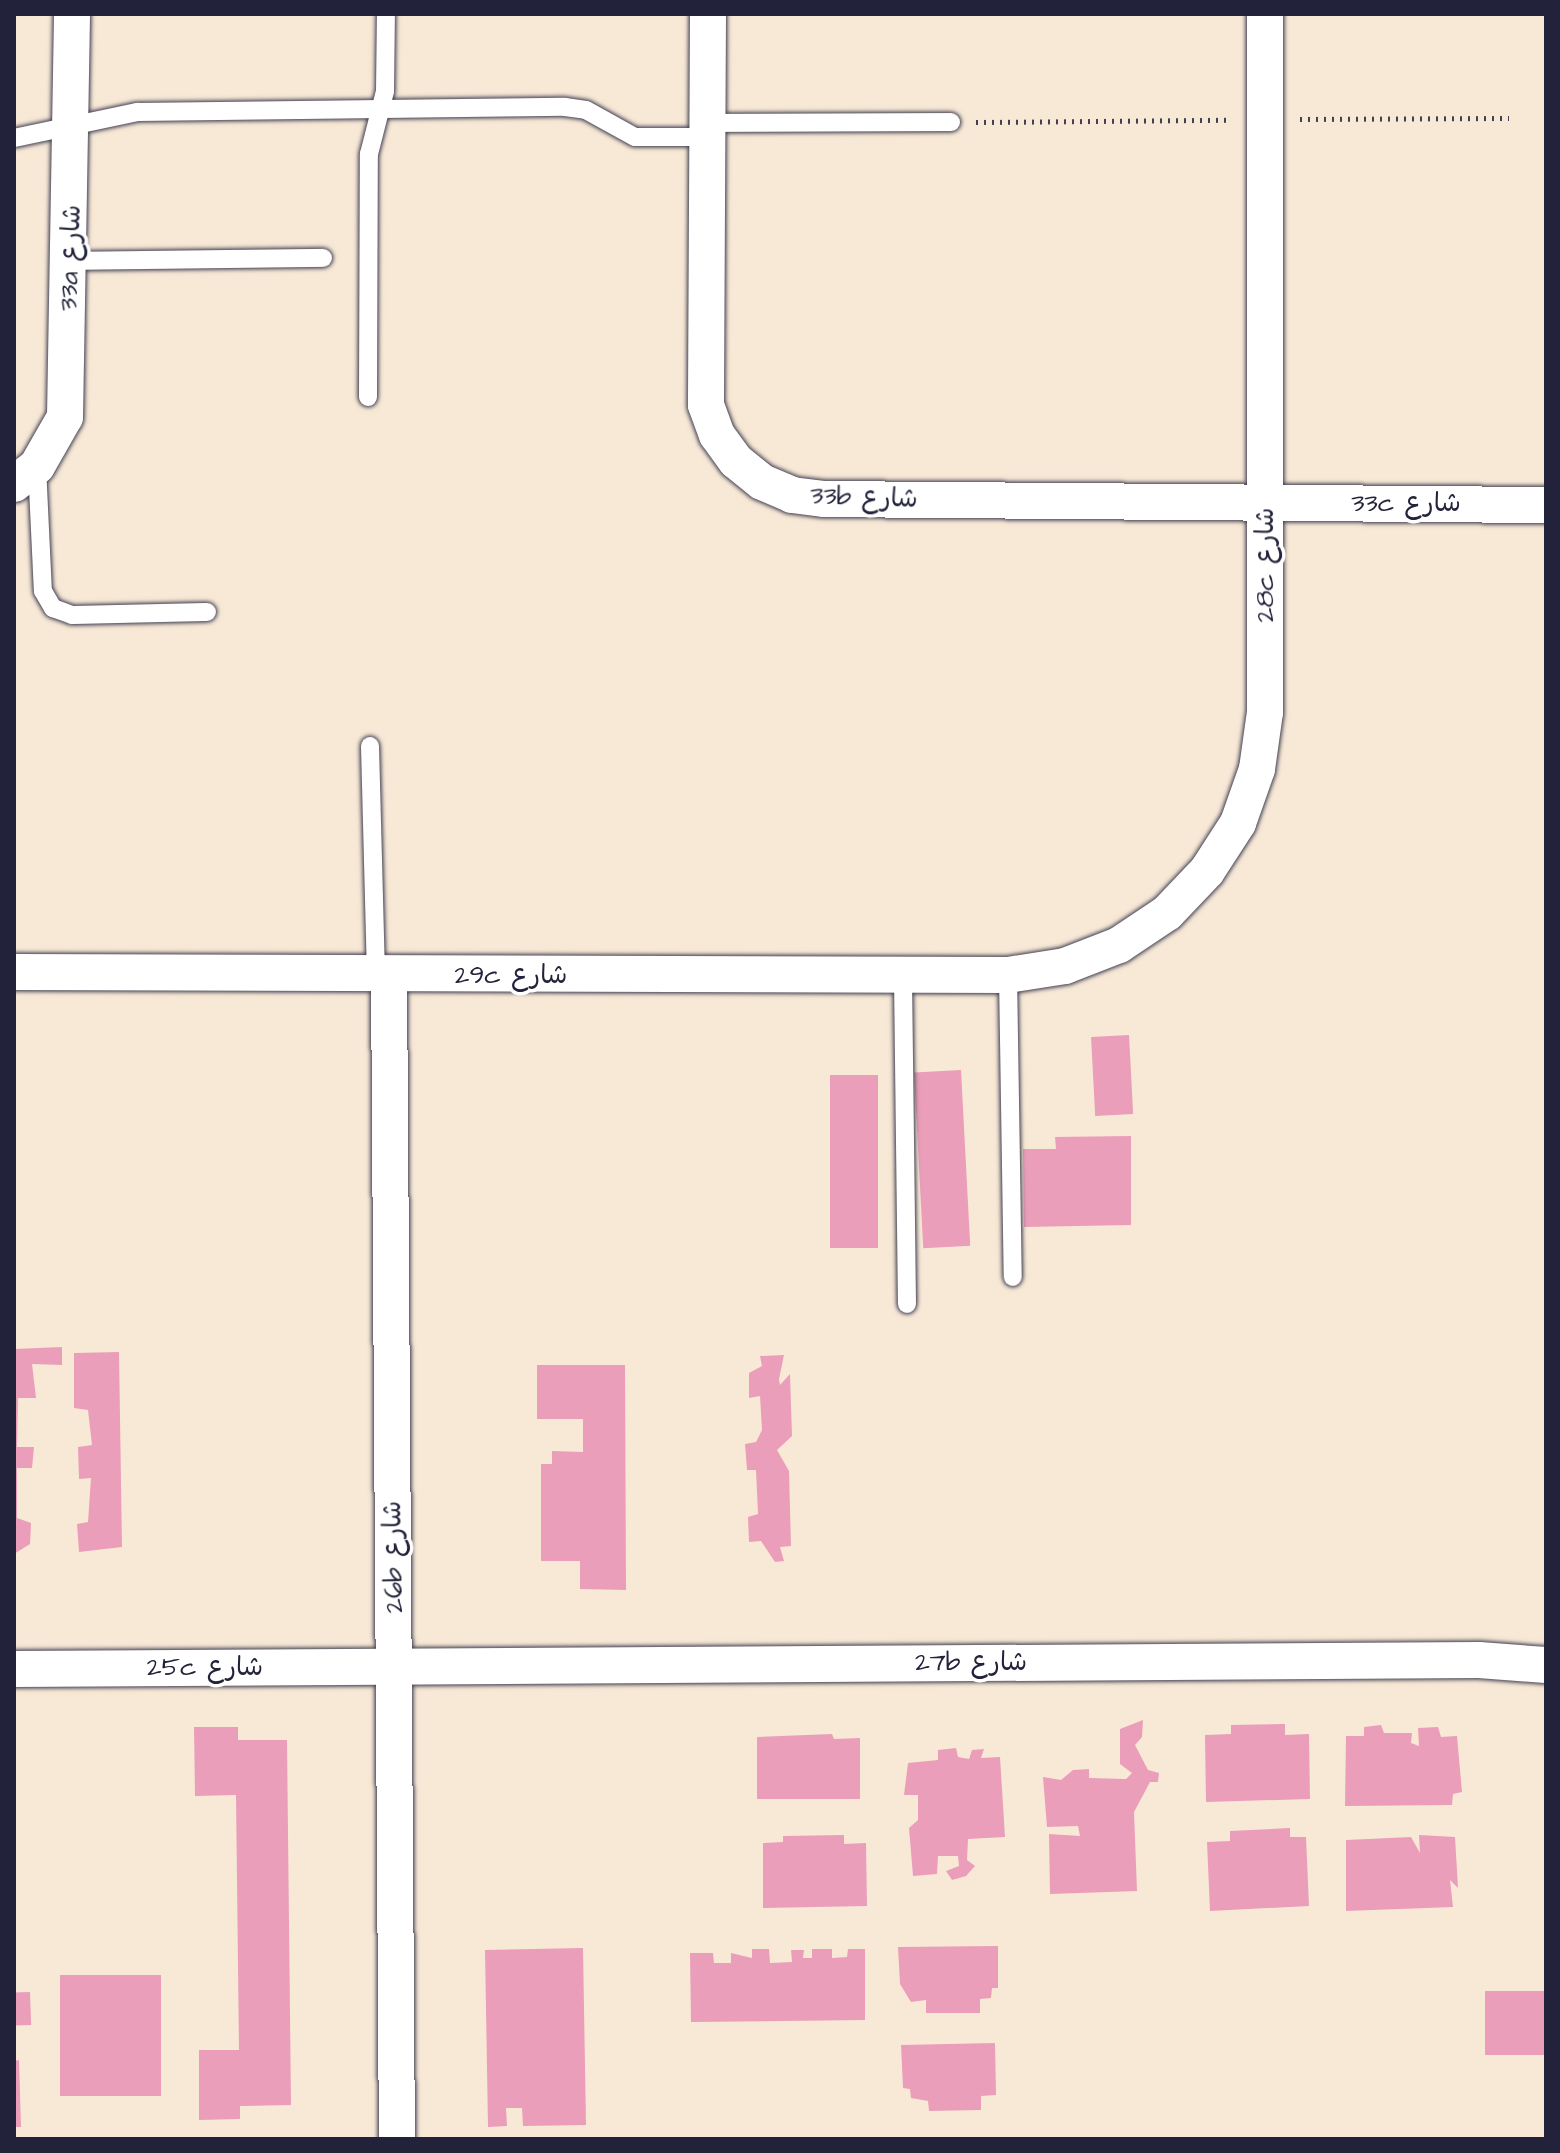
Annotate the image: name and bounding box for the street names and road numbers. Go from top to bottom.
street label: 33a شارع [54,204,88,312]
street label: 33b شارع [810,481,918,515]
street label: 33c شارع [1351,488,1461,520]
street label: 28c شارع [1250,508,1282,622]
street label: 29c شارع [455,960,567,992]
street label: 26b شارع [377,1501,411,1613]
street label: 27b شارع [915,1647,1027,1679]
street label: 25c شارع [147,1652,263,1684]

